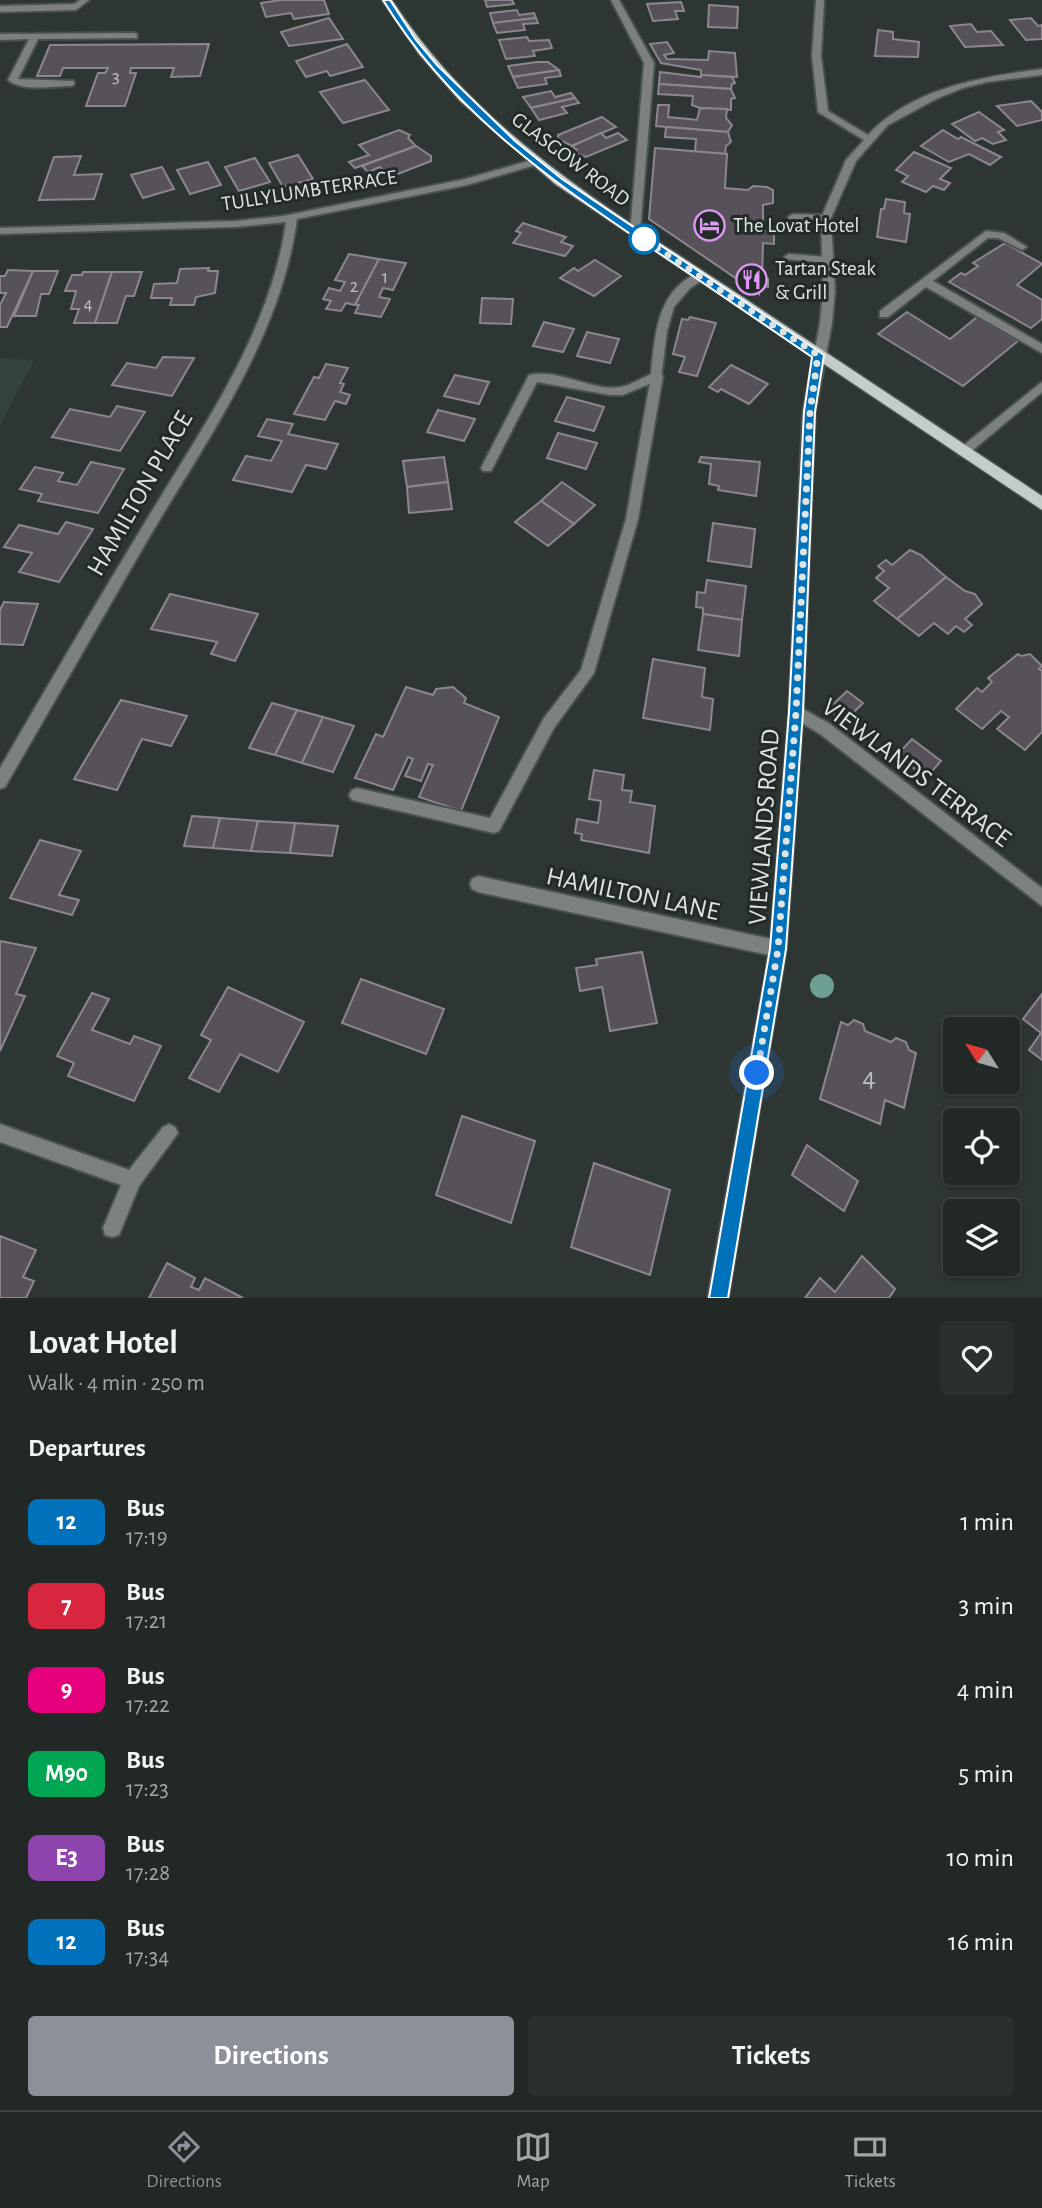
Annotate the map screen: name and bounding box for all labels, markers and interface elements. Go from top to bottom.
house number: 3 [112,67,120,86]
street label: GLASGOW ROAD [508,108,633,210]
street label: TULLYLUMBTERRACE [220,166,398,215]
hotel icon: The Lovat Hotel [693,208,727,242]
place label: The Lovat Hotel [733,215,860,236]
unlabelled marker [629,224,659,254]
place label: Tartan Steak & Grill [775,258,876,303]
restaurant icon: Tartan Steak & Grill [735,263,769,297]
house number: 1 [382,268,388,287]
house number: 2 [350,277,359,296]
house number: 4 [83,295,93,314]
street label: HAMILTON PLACE [82,407,197,580]
street label: VIEWLANDS TERRACE [817,693,1016,852]
street label: VIEWLANDS ROAD [744,728,784,926]
street label: HAMILTON LANE [544,863,722,925]
north arrow [943,1017,1020,1094]
map controls [943,1017,1020,1276]
your location [739,1055,774,1090]
house number: 4 [862,1064,876,1092]
button: locate [943,1108,1020,1185]
button: layers [943,1199,1020,1276]
button: heart [940,1321,1014,1395]
text: Lovat Hotel [28,1327,178,1360]
text: Walk · 4 min · 250 m [28,1372,205,1395]
text: Departures [28,1435,146,1461]
text: Bus [126,1495,165,1521]
text: 1 min [960,1509,1014,1535]
text: 12 [57,1510,76,1534]
text: 17:19 [126,1526,168,1549]
text: Bus [126,1579,165,1605]
text: 3 min [958,1593,1014,1619]
text: 7 [61,1594,72,1618]
text: 17:21 [126,1610,167,1633]
text: Bus [126,1663,165,1689]
text: 4 min [957,1677,1014,1703]
text: 9 [61,1678,72,1702]
text: 17:22 [126,1694,170,1717]
text: Bus [126,1747,165,1773]
text: 5 min [958,1761,1014,1787]
text: M90 [45,1762,88,1786]
text: 17:23 [126,1778,169,1801]
text: Bus [126,1831,165,1857]
text: 10 min [947,1845,1014,1871]
text: E3 [55,1846,78,1870]
text: 17:28 [126,1862,170,1885]
text: Bus [126,1915,165,1941]
text: 16 min [948,1929,1014,1955]
text: 12 [57,1930,76,1954]
text: 17:34 [126,1946,169,1969]
button: Directions [28,2016,514,2096]
button: Tickets [528,2016,1014,2096]
tab: Directions [146,2128,222,2193]
tab: Map [514,2128,552,2193]
tab: Tickets [844,2128,896,2193]

